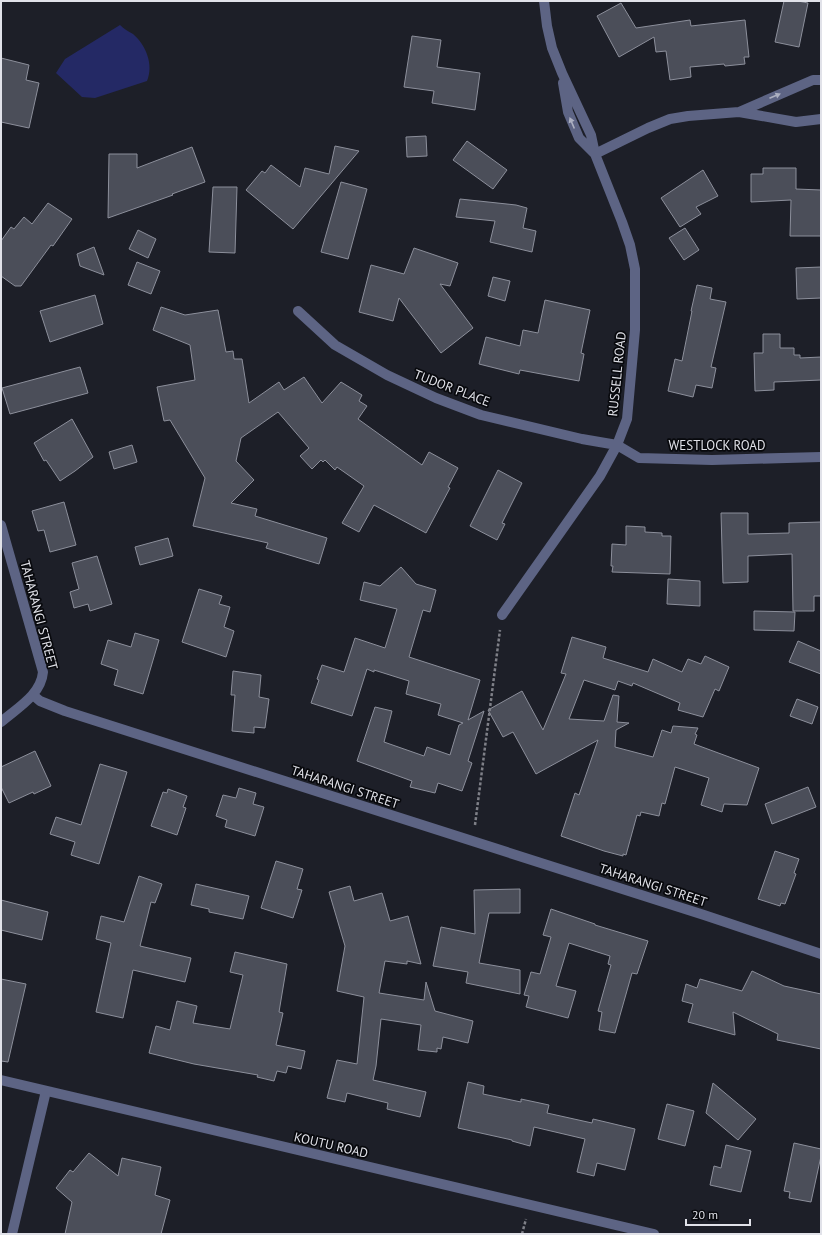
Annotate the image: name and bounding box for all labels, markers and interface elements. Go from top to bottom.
one-way arrow [770,93,781,99]
one-way arrow [569,116,575,128]
street label: RUSSELL ROAD [604,331,630,417]
street label: TUDOR PLACE [412,366,492,410]
street label: WESTLOCK ROAD [669,437,765,454]
street label: TAHARANGI STREET [16,559,62,671]
street label: TAHARANGI STREET [289,762,401,812]
street label: TAHARANGI STREET [597,860,709,910]
street label: KOUTU ROAD [292,1128,370,1162]
scale bar [686,1201,750,1227]
text: 20 m [692,1207,718,1222]

